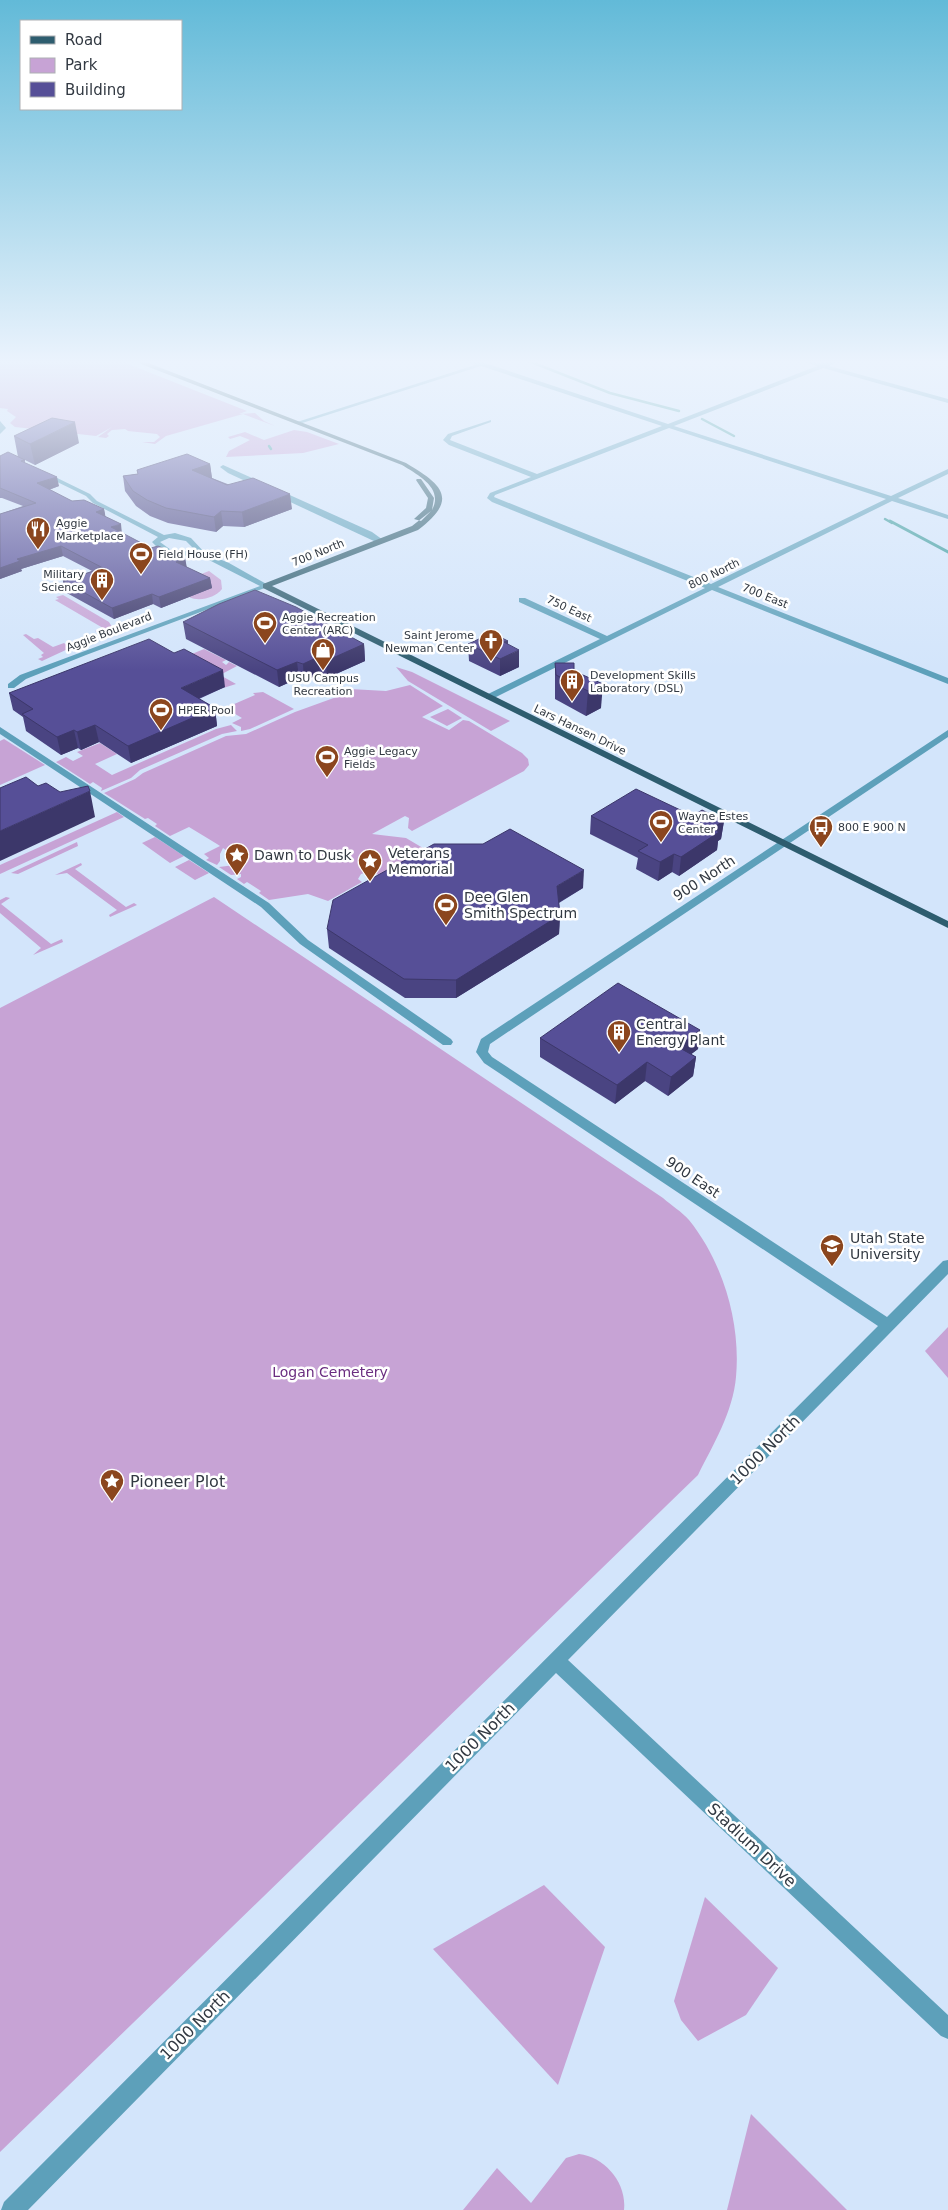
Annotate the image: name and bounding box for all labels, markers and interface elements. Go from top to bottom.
legend [20,20,182,110]
text: Road [65,31,103,49]
text: Park [65,56,98,74]
text: Building [65,81,126,99]
restaurant icon: Aggie Marketplace [25,516,51,550]
place label: Aggie Marketplace [56,517,124,543]
street label: 700 North [290,537,346,569]
sports icon: Field House (FH) [128,541,154,575]
place label: Field House (FH) [158,548,248,561]
street label: 800 North [686,556,742,592]
building icon: Military Science [89,567,115,601]
place label: Military Science [41,568,84,594]
street label: 700 East [740,581,790,611]
street label: 750 East [544,593,594,625]
street label: Aggie Boulevard [64,610,154,654]
sports icon: Aggie Recreation Center (ARC) [252,610,278,644]
place label: Aggie Recreation Center (ARC) [282,611,376,637]
church icon: Saint Jerome Newman Center [478,628,504,662]
place label: Saint Jerome Newman Center [385,629,474,655]
shop icon: USU Campus Recreation [310,637,336,671]
building icon: Development Skills Laboratory (DSL) [559,668,585,702]
place label: Development Skills Laboratory (DSL) [590,669,696,695]
place label: USU Campus Recreation [287,672,359,698]
sports icon: HPER Pool [148,697,174,731]
street label: Lars Hansen Drive [532,702,628,758]
place label: HPER Pool [178,704,234,717]
sports icon: Aggie Legacy Fields [314,744,340,778]
place label: Aggie Legacy Fields [344,745,418,771]
sports icon: Wayne Estes Center [648,809,674,843]
place label: Wayne Estes Center [678,810,748,836]
bus stop icon: 800 E 900 N [808,814,834,848]
place label: 800 E 900 N [838,821,906,834]
place icon: Dawn to Dusk [224,842,250,876]
place label: Veterans Memorial [388,845,453,877]
place label: Dawn to Dusk [254,847,353,863]
place icon: Veterans Memorial [357,848,383,882]
street label: 900 North [670,852,738,904]
place label: Dee Glen Smith Spectrum [464,889,577,921]
sports icon: Dee Glen Smith Spectrum [433,892,459,926]
place label: Central Energy Plant [636,1016,725,1048]
building icon: Central Energy Plant [606,1019,632,1053]
street label: 900 East [663,1153,723,1201]
place label: Utah State University [850,1230,925,1262]
school or university icon: Utah State University [819,1233,845,1267]
park label: Logan Cemetery [272,1364,388,1380]
street label: 1000 North [726,1411,804,1489]
place icon: Pioneer Plot [99,1468,125,1502]
place label: Pioneer Plot [130,1472,225,1491]
street label: 1000 North [441,1698,519,1776]
street label: Stadium Drive [704,1799,800,1891]
street label: 1000 North [156,1986,234,2064]

